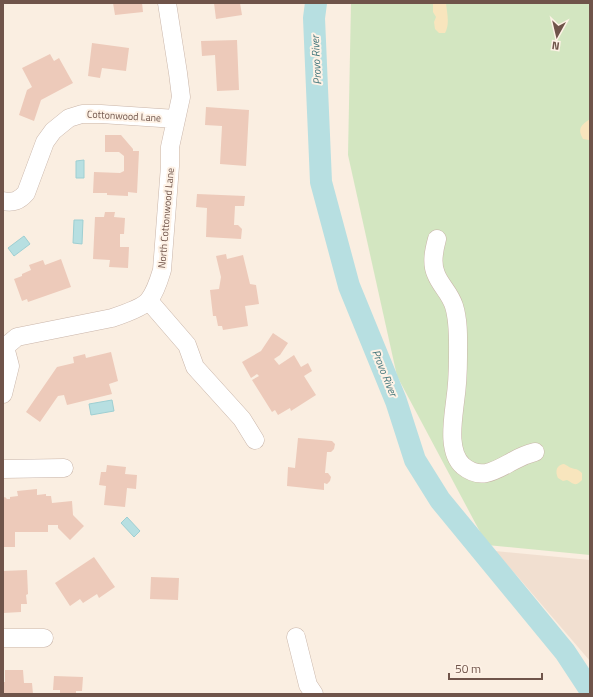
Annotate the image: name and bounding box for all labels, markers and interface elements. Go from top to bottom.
north arrow [537,16,577,56]
water label: Provo River [307,33,325,85]
text: N [551,37,560,54]
street label: Cottonwood Lane [87,107,161,125]
street label: North Cottonwood Lane [154,167,178,269]
water label: Provo River [368,347,402,400]
scale bar [449,655,542,681]
text: 50 m [455,659,481,678]

